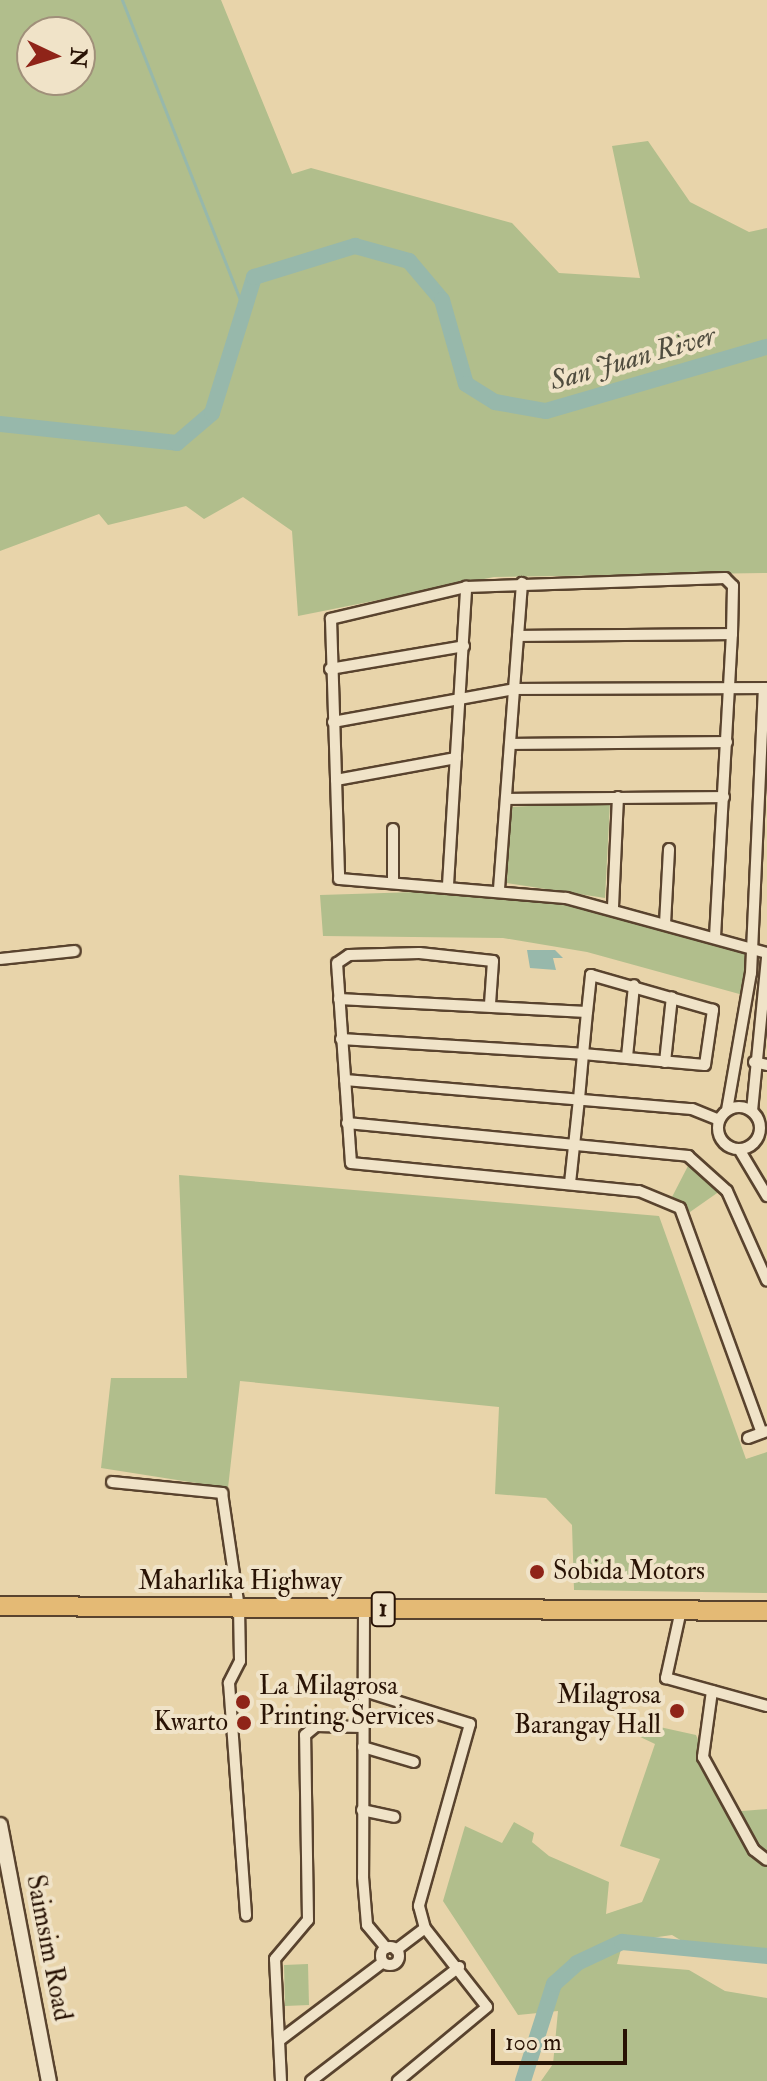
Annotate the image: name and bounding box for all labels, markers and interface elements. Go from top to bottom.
north arrow [16,16,96,96]
text: N [63,47,93,68]
water label: San Juan River [546,319,720,399]
place label: Sobida Motors [553,1556,705,1588]
marker: Sobida Motors [528,1563,546,1581]
street label: Maharlika Highway [138,1566,342,1598]
road number: 1 [369,1589,397,1629]
place label: La Milagrosa Printing Services [259,1671,434,1732]
place label: Milagrosa Barangay Hall [514,1680,661,1742]
marker: La Milagrosa Printing Services [234,1693,252,1711]
marker: Milagrosa Barangay Hall [668,1702,686,1720]
place label: Kwarto [153,1707,228,1739]
marker: Kwarto [235,1714,253,1732]
street label: Saimsim Road [19,1872,77,2024]
scale bar [495,2013,631,2063]
text: 100 m [505,2027,562,2058]

